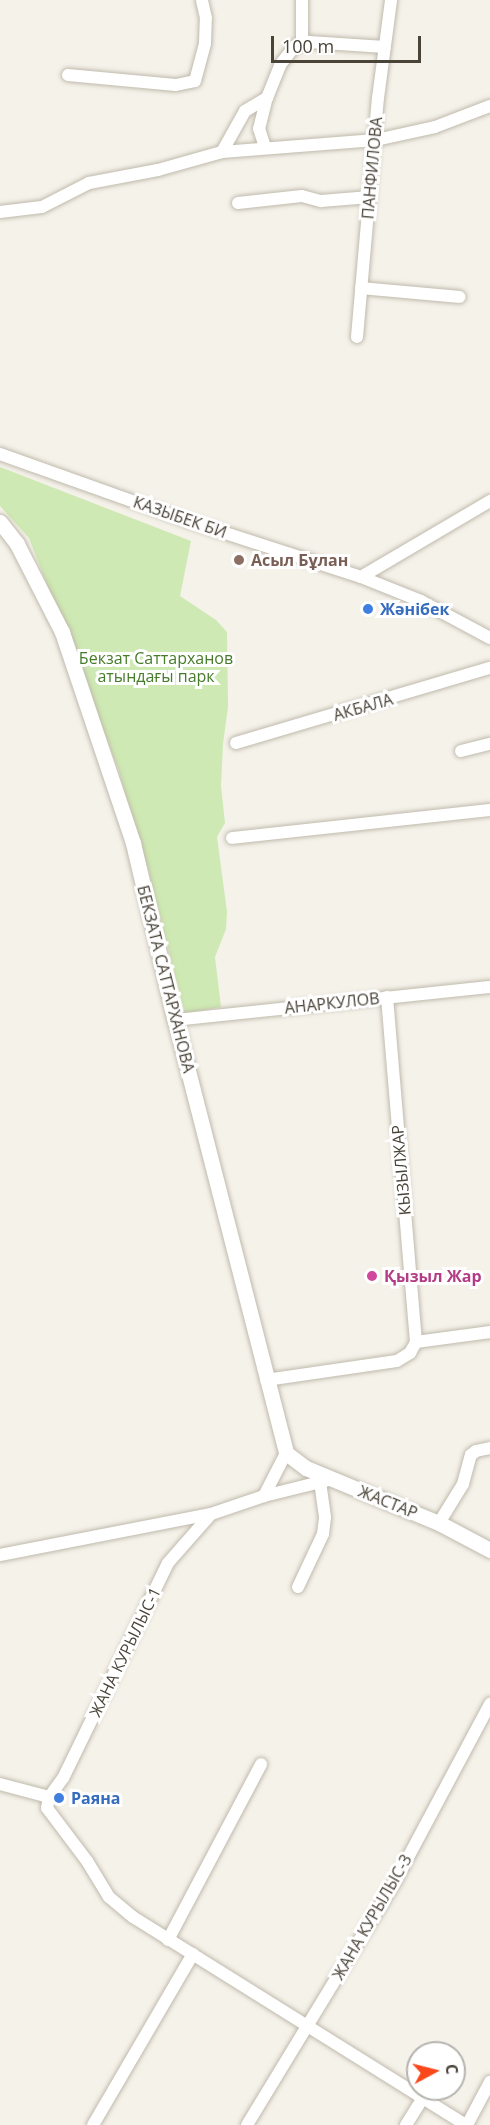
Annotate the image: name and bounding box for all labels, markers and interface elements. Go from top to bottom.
scale bar [274,24,424,62]
text: 100 m [282,34,334,58]
street label: ПАНФИЛОВА [358,116,386,220]
street label: КАЗЫБЕК БИ [131,492,229,542]
place label: Асыл Бұлан [251,550,348,570]
marker: Асыл Бұлан [232,553,246,567]
place label: Жәнібек [380,599,449,619]
marker: Жәнібек [361,602,375,616]
park label: Бекзат Саттарханов атындағы парк [79,648,233,686]
street label: АКБАЛА [331,689,395,725]
street label: БЕКЗАТА САТТАРХАНОВА [133,883,199,1075]
street label: АНАРКУЛОВ [284,988,380,1018]
street label: КЫЗЫЛЖАР [387,1124,415,1216]
place label: Қызыл Жар [384,1266,482,1286]
marker: Қызыл Жар [365,1269,379,1283]
street label: ЖАСТАР [356,1481,420,1523]
street label: ЖАНА КУРЫЛЫС-1 [85,1584,165,1720]
place label: Раяна [71,1788,120,1808]
marker: Раяна [52,1791,66,1805]
street label: ЖАНА КУРЫЛЫС-3 [328,1851,416,1983]
north arrow [406,2041,466,2101]
text: С [440,2063,463,2075]

